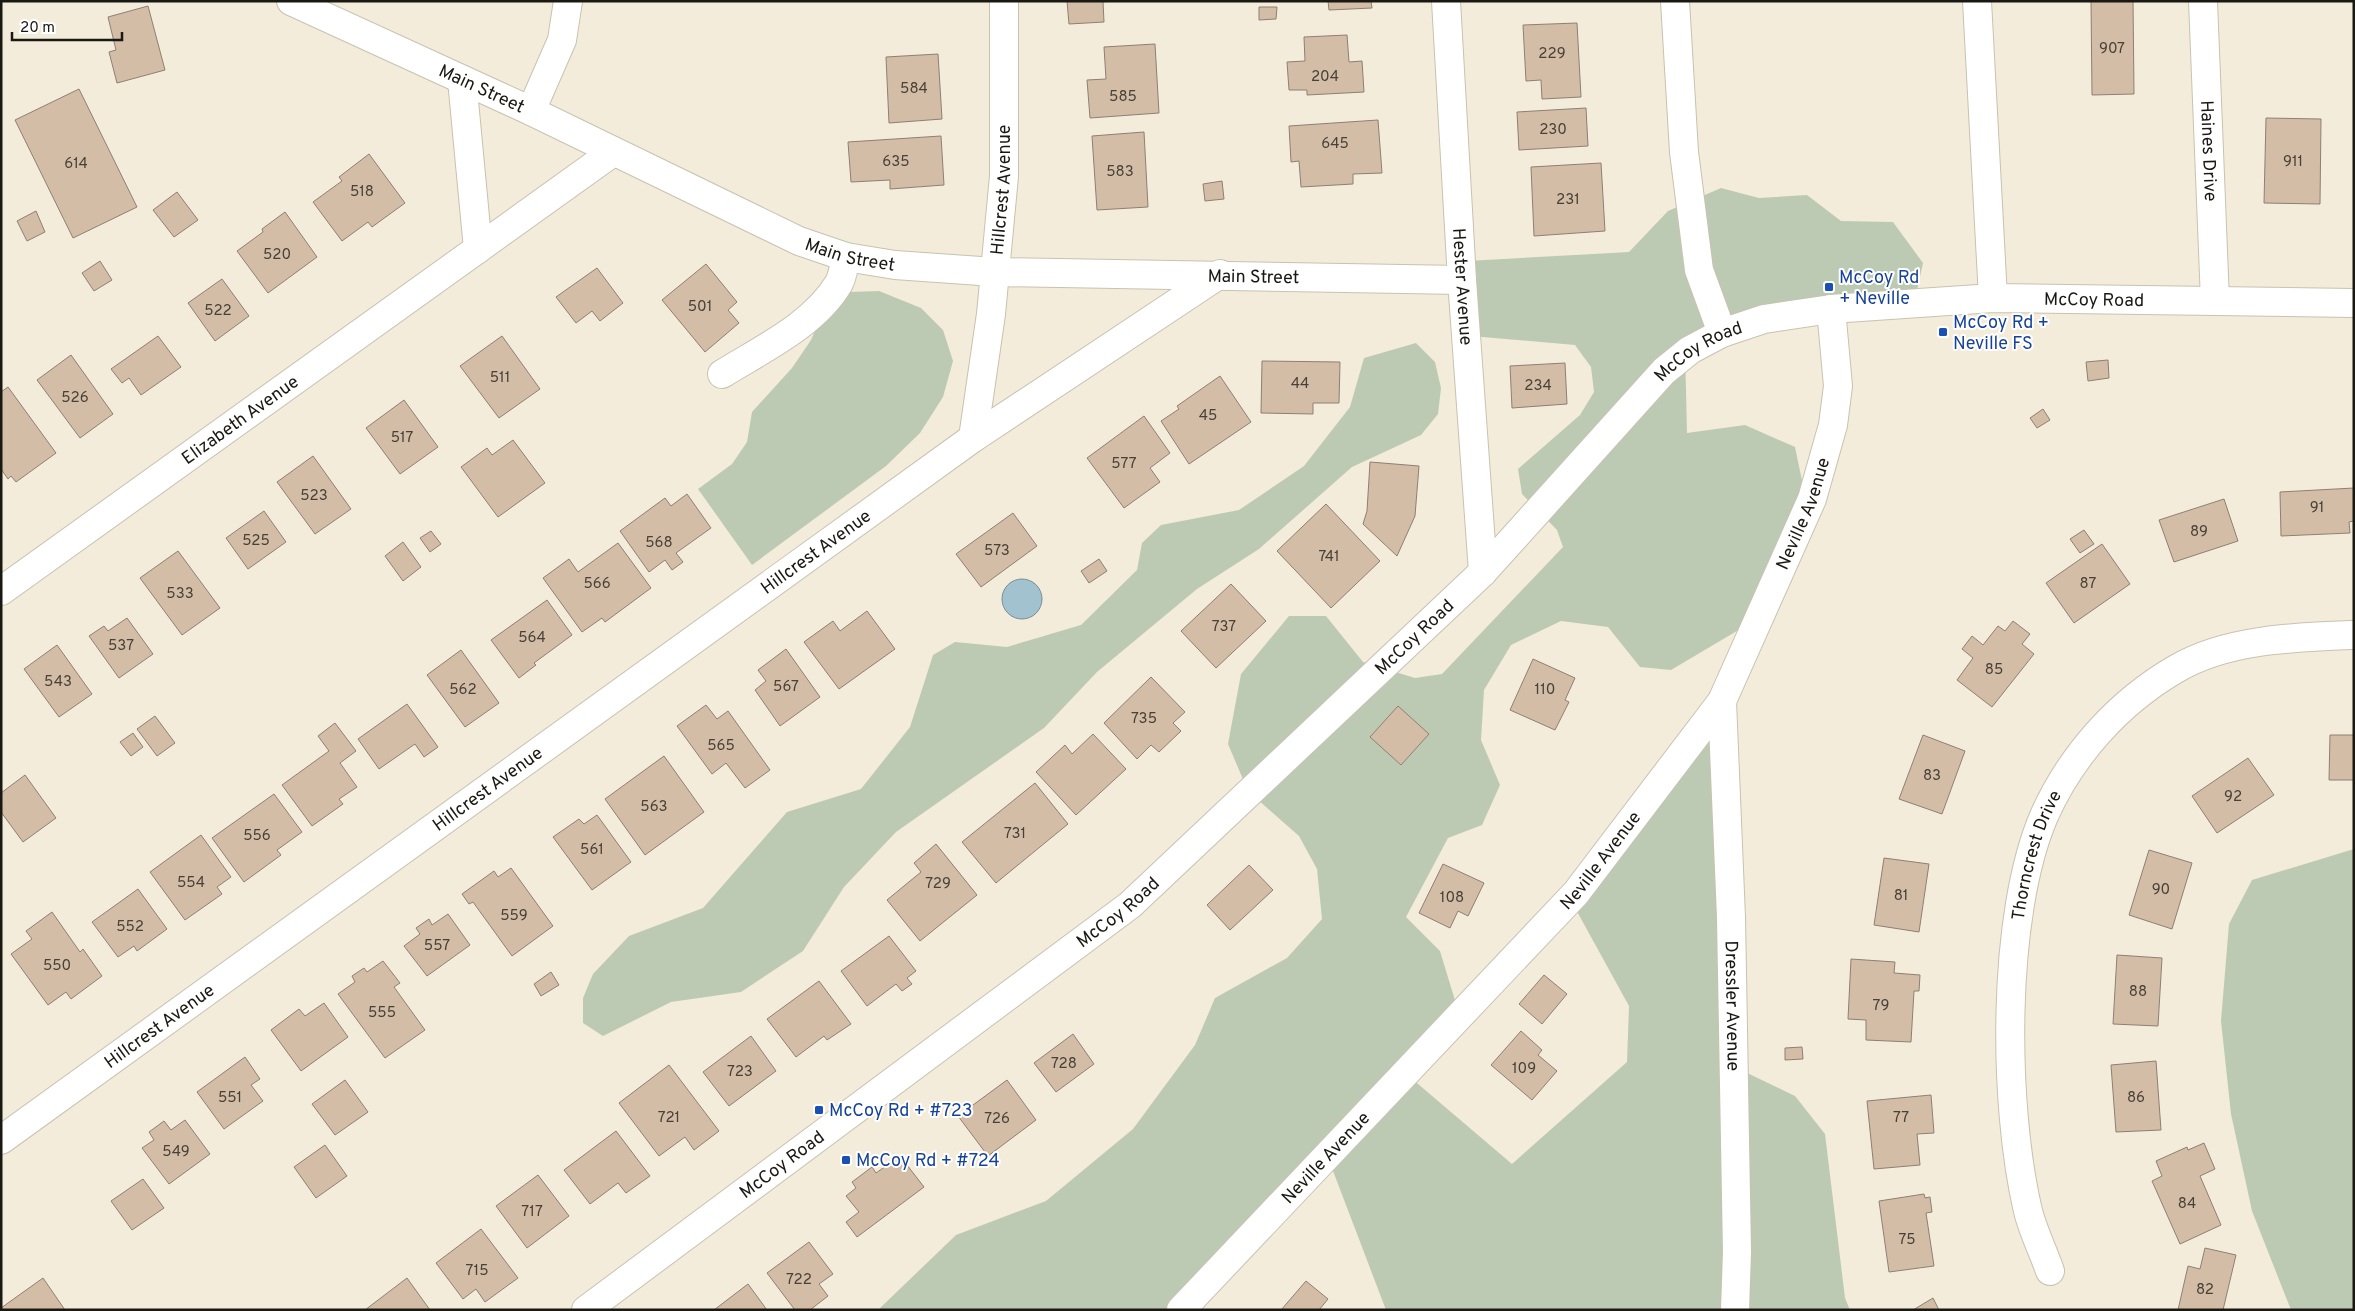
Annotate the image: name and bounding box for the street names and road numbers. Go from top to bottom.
street label: Main Street [435,60,528,119]
street label: Haines Drive [2194,100,2221,202]
street label: Hillcrest Avenue [987,125,1017,256]
street label: Hester Avenue [1446,227,1477,346]
street label: Main Street [802,234,896,278]
street label: Main Street [1207,266,1300,290]
street label: McCoy Road [2044,289,2144,313]
street label: McCoy Road [1650,317,1746,387]
street label: Elizabeth Avenue [178,371,304,471]
street label: Neville Avenue [1772,455,1836,574]
street label: Hillcrest Avenue [757,505,876,600]
street label: McCoy Road [1371,595,1460,681]
street label: Hillcrest Avenue [429,742,548,837]
street label: Thorncrest Drive [2008,787,2068,922]
street label: Neville Avenue [1556,807,1647,916]
street label: McCoy Road [1072,873,1165,954]
street label: Dressler Avenue [1718,940,1744,1071]
street label: Hillcrest Avenue [100,980,220,1075]
street label: Neville Avenue [1277,1108,1376,1210]
street label: McCoy Road [735,1126,830,1205]

